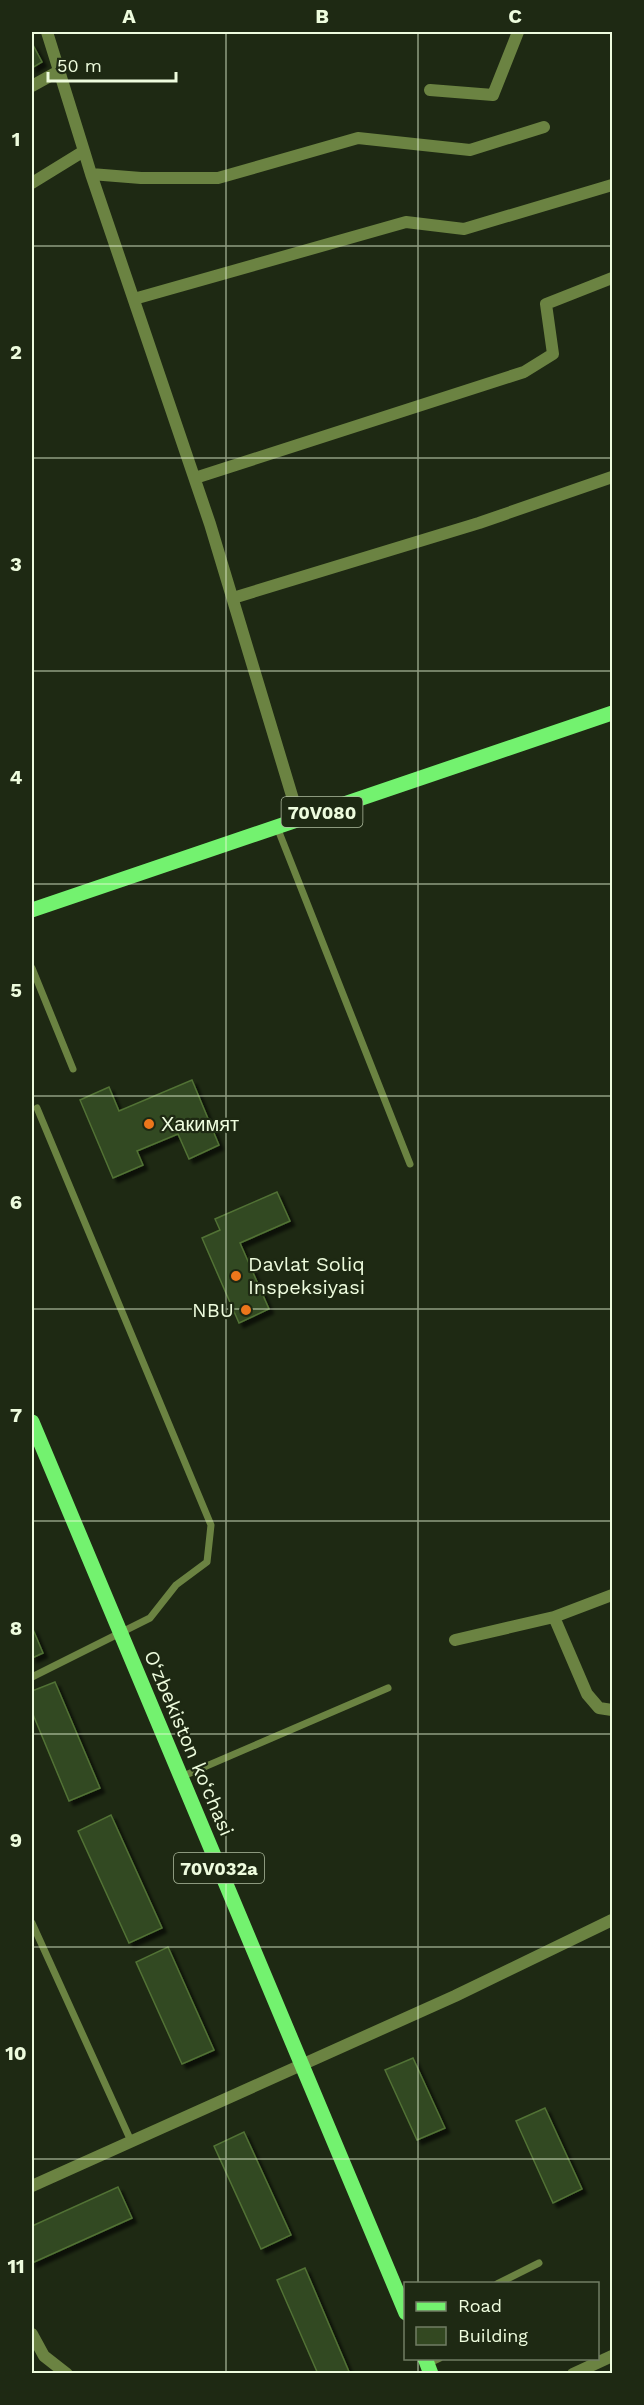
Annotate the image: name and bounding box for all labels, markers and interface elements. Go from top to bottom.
text: A [122,4,136,28]
text: B [315,4,329,28]
text: C [508,4,522,28]
scale bar [48,45,176,83]
text: 50 m [57,55,102,76]
text: 1 [12,127,20,151]
text: 2 [10,340,22,364]
text: 3 [10,552,22,576]
text: 4 [10,765,23,789]
road number: 70V080 [282,797,362,827]
text: 5 [10,978,22,1002]
place label: Хакимят [161,1112,239,1136]
marker: Хакимят [142,1117,156,1131]
text: 6 [10,1190,22,1214]
place label: Davlat Soliq Inspeksiyasi [248,1252,365,1299]
marker: Davlat Soliq Inspeksiyasi [229,1269,243,1283]
place label: NBU [192,1298,234,1322]
marker: NBU [239,1303,253,1317]
text: 7 [10,1403,22,1427]
text: 8 [10,1616,22,1640]
street label: O‘zbekiston ko‘chasi [139,1647,239,1839]
text: 9 [10,1828,22,1852]
road number: 70V032a [174,1853,264,1883]
text: 10 [5,2041,27,2065]
text: 11 [7,2254,25,2278]
legend [404,2282,599,2360]
text: Road [458,2295,502,2316]
text: Building [458,2325,528,2346]

